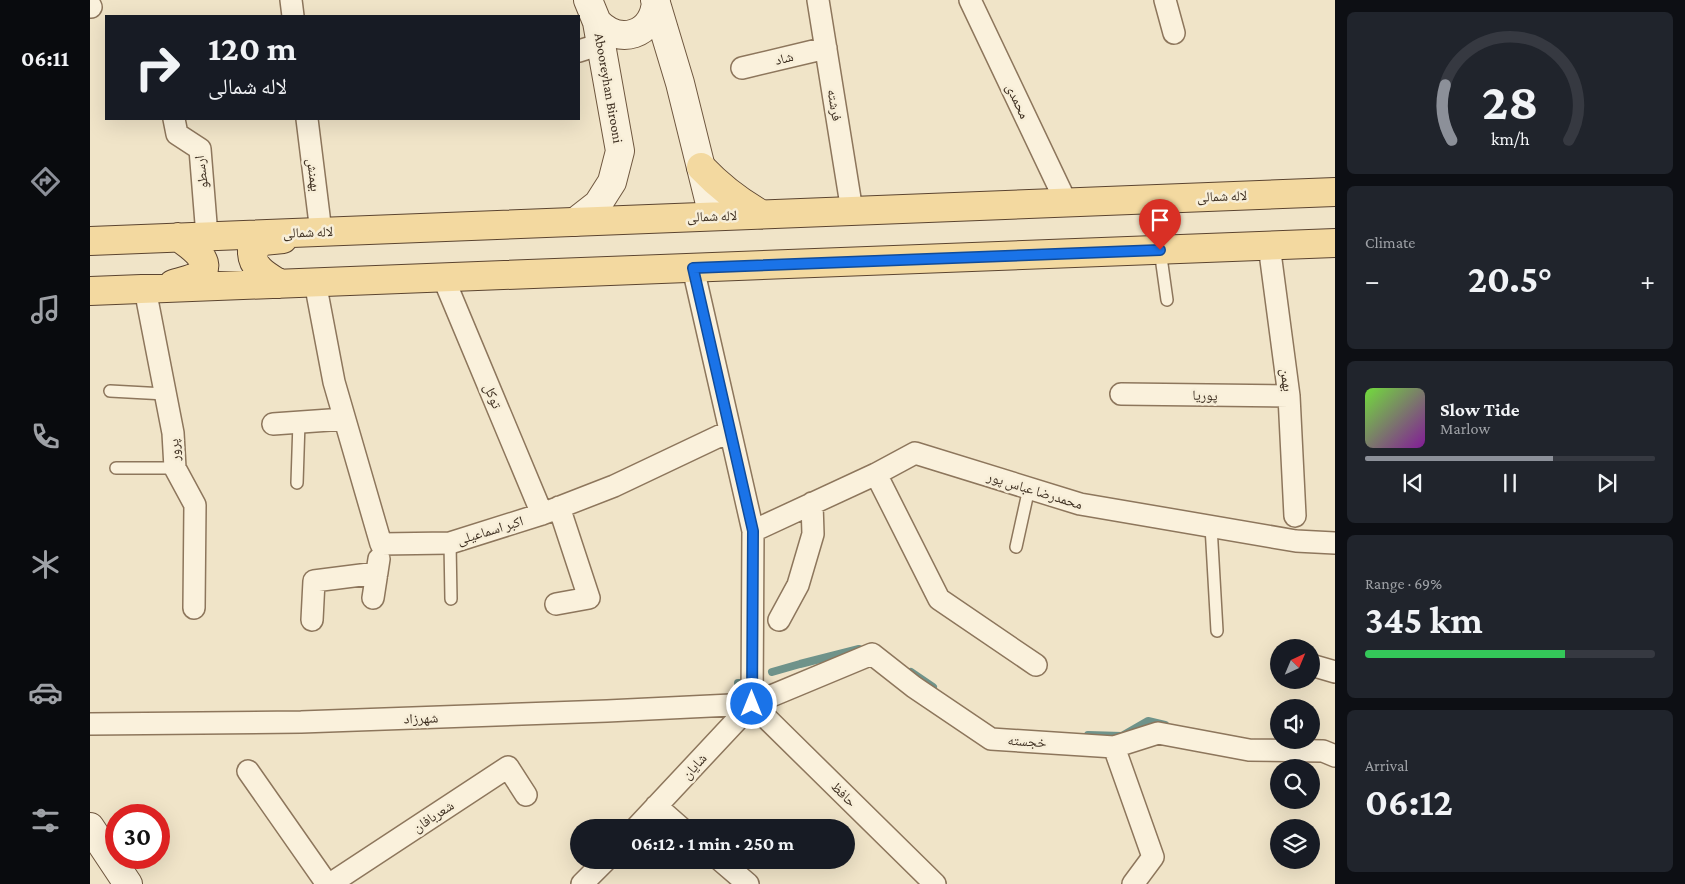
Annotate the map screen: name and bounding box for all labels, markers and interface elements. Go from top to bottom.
text: 120 m [208,29,297,68]
street label: Abooreyhan Birooni [591,32,627,145]
icon: right [125,35,190,100]
text: 06:11 [21,46,69,71]
street label: شاد [773,48,795,68]
text: 28 [1482,72,1538,130]
text: لاله شمالی [208,74,287,99]
street label: محمدی [1002,81,1033,121]
street label: فرشته [824,88,845,122]
text: km/h [1491,129,1530,149]
street label: ارسطو [191,154,212,190]
street label: بهمنش [303,158,324,193]
icon: directions [28,164,63,199]
street label: لاله شمالی [1197,187,1247,206]
pin [1139,199,1181,250]
icon: arrive [1146,206,1174,234]
street label: لاله شمالی [687,207,737,226]
street label: لاله شمالی [283,223,333,242]
text: Climate [1365,234,1415,251]
text: 20.5° [1468,258,1552,300]
text: − [1365,265,1380,296]
text: + [1640,265,1655,296]
icon: music [28,292,63,327]
street label: بهمن [1277,368,1296,393]
street label: توکل [480,381,505,411]
street label: پوریا [1192,387,1218,404]
text: Slow Tide [1440,399,1520,420]
icon: phone [28,419,63,454]
text: Marlow [1440,420,1490,437]
street label: پرور [165,438,184,463]
street label: محمدرضا عباس پور [984,468,1085,513]
icon: previous [1399,469,1427,497]
icon: pause [1496,469,1524,497]
icon: next [1593,469,1621,497]
street label: اکبر اسماعیلی [455,512,525,549]
icon: climate [28,547,63,582]
text: Range · 69% [1365,575,1442,592]
text: 345 km [1365,599,1483,641]
north arrow [1270,639,1320,689]
map controls [1270,639,1320,869]
icon: car [28,675,63,710]
position arrow [725,677,777,729]
button: sound [1270,699,1320,749]
street label: شهرزاد [403,709,439,728]
street label: خجسته [1007,732,1047,750]
street label: شایان [678,750,711,783]
text: Arrival [1365,757,1409,774]
button: search [1270,759,1320,809]
street label: حافظ [828,778,860,810]
text: 06:12 [1365,781,1453,823]
street label: شعربافان [409,797,457,836]
icon: filters [28,803,63,838]
speed limit sign: 30 [105,804,170,869]
button: layers [1270,819,1320,869]
text: 06:12 · 1 min · 250 m [631,833,794,854]

